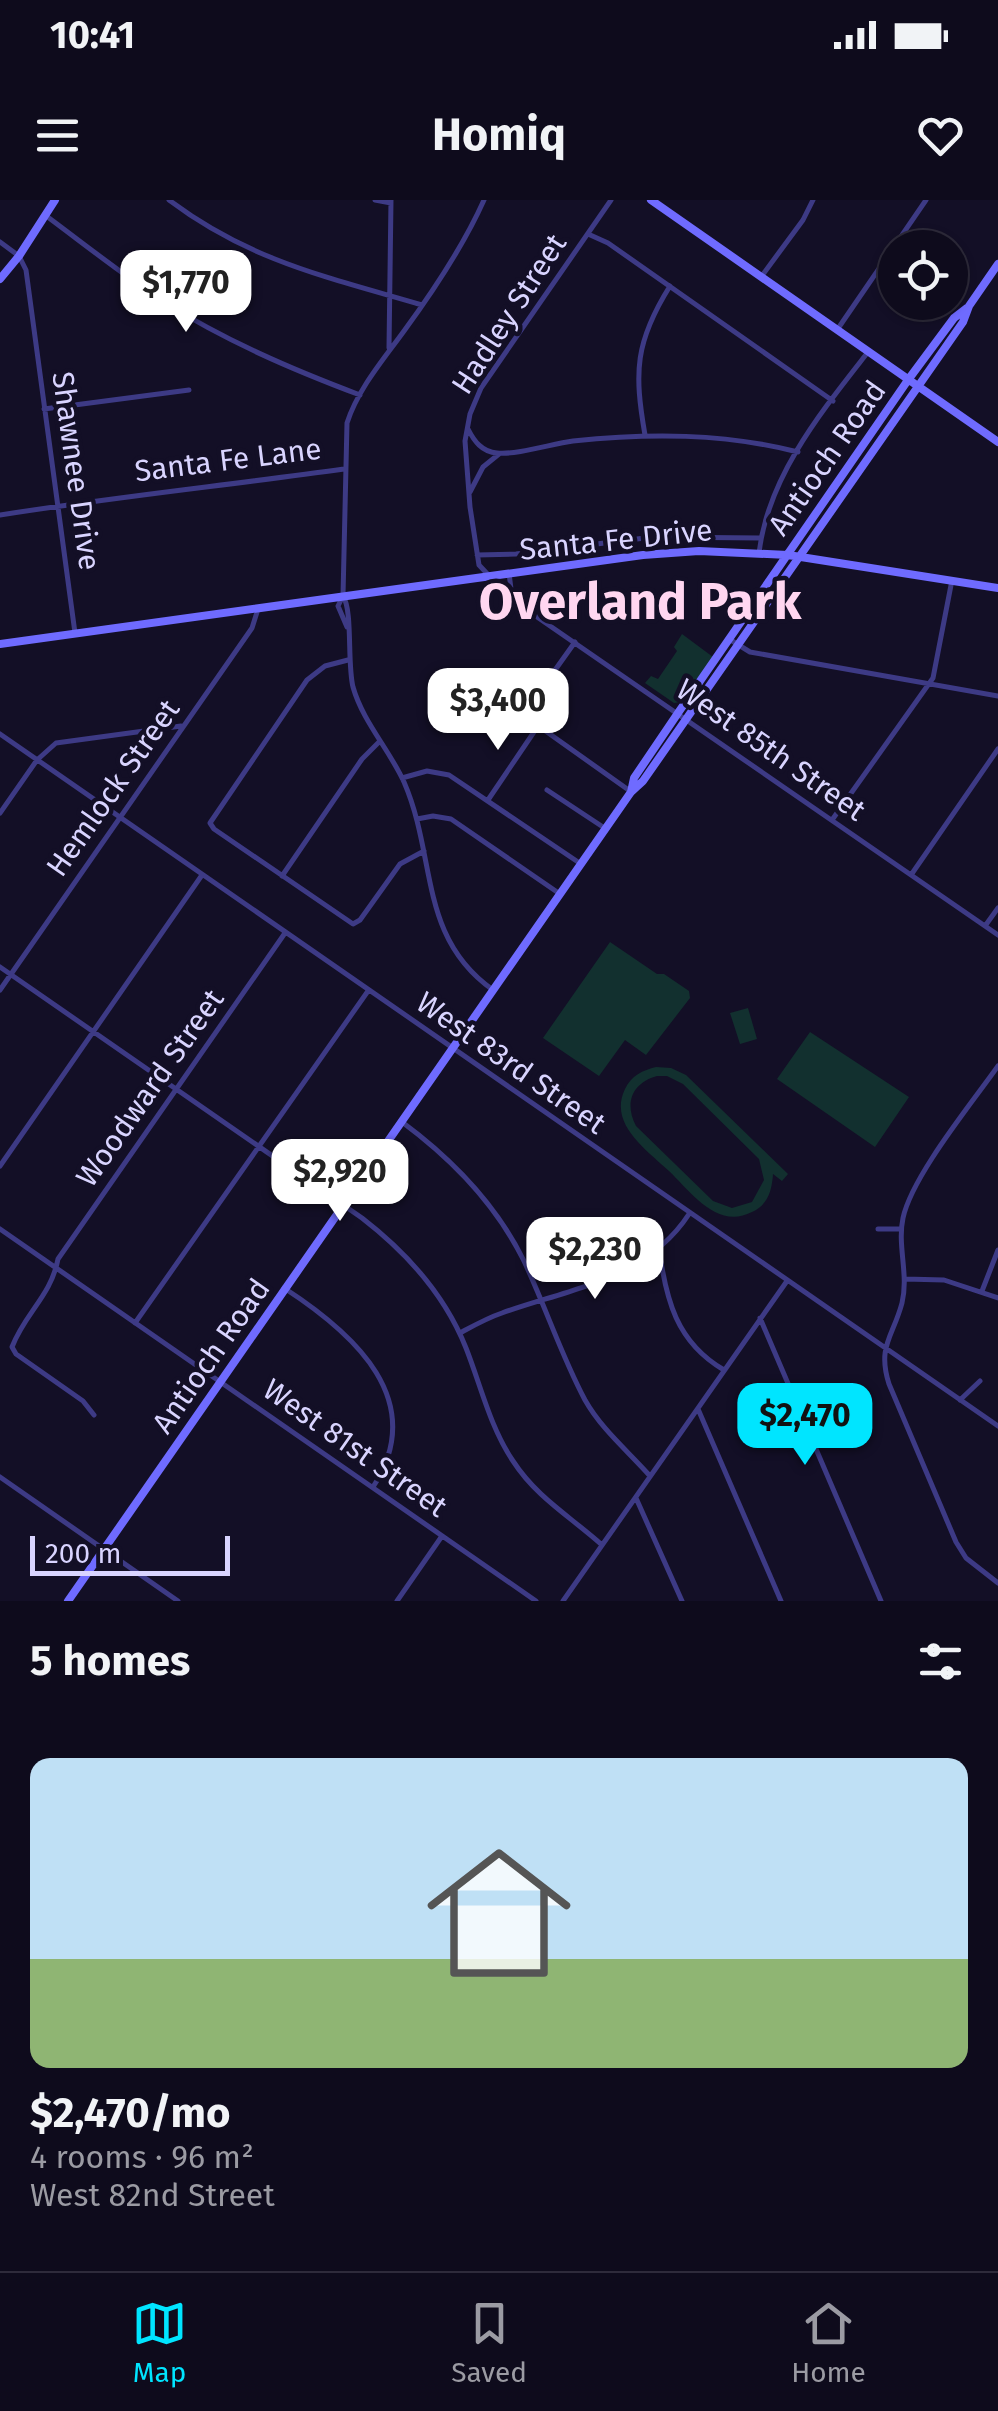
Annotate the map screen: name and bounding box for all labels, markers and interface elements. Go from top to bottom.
text: 10:41 [50,12,135,58]
icon: menu [30,108,85,163]
text: Homiq [432,108,566,162]
icon: heart [913,108,968,163]
street label: Hadley Street [444,227,574,401]
map controls [878,230,968,320]
button: locate [878,230,968,320]
pin: $1,770 [105,250,267,335]
text: $1,770 [142,263,230,301]
street label: Shawnee Drive [44,369,108,573]
street label: Antioch Road [760,374,894,542]
street label: Santa Fe Lane [132,431,324,489]
street label: Santa Fe Drive [518,512,714,568]
district label: Overland Park [479,572,803,632]
pin: $3,400 [417,668,579,753]
street label: West 85th Street [669,671,873,829]
text: $3,400 [450,681,546,719]
street label: Hemlock Street [39,692,187,883]
street label: Woodward Street [68,982,232,1194]
street label: West 83rd Street [409,984,613,1142]
pin: $2,920 [259,1139,421,1224]
text: $2,920 [293,1152,387,1190]
pin: $2,230 [514,1217,676,1302]
text: $2,230 [548,1230,642,1268]
street label: Antioch Road [144,1272,278,1440]
street label: West 81st Street [256,1371,454,1525]
pin: $2,470 [724,1383,886,1468]
text: $2,470 [759,1396,851,1434]
scale bar [30,1531,230,1576]
text: 200 m [45,1537,122,1570]
icon: filters [913,1634,968,1689]
text: 5 homes [30,1636,190,1686]
icon: home [409,1823,589,2003]
text: $2,470/mo [30,2088,230,2138]
text: 4 rooms · 96 m² [30,2138,254,2176]
text: West 82nd Street [30,2176,275,2214]
tab: Map [132,2296,187,2389]
tab: Saved [451,2296,527,2389]
tab: Home [791,2296,866,2389]

